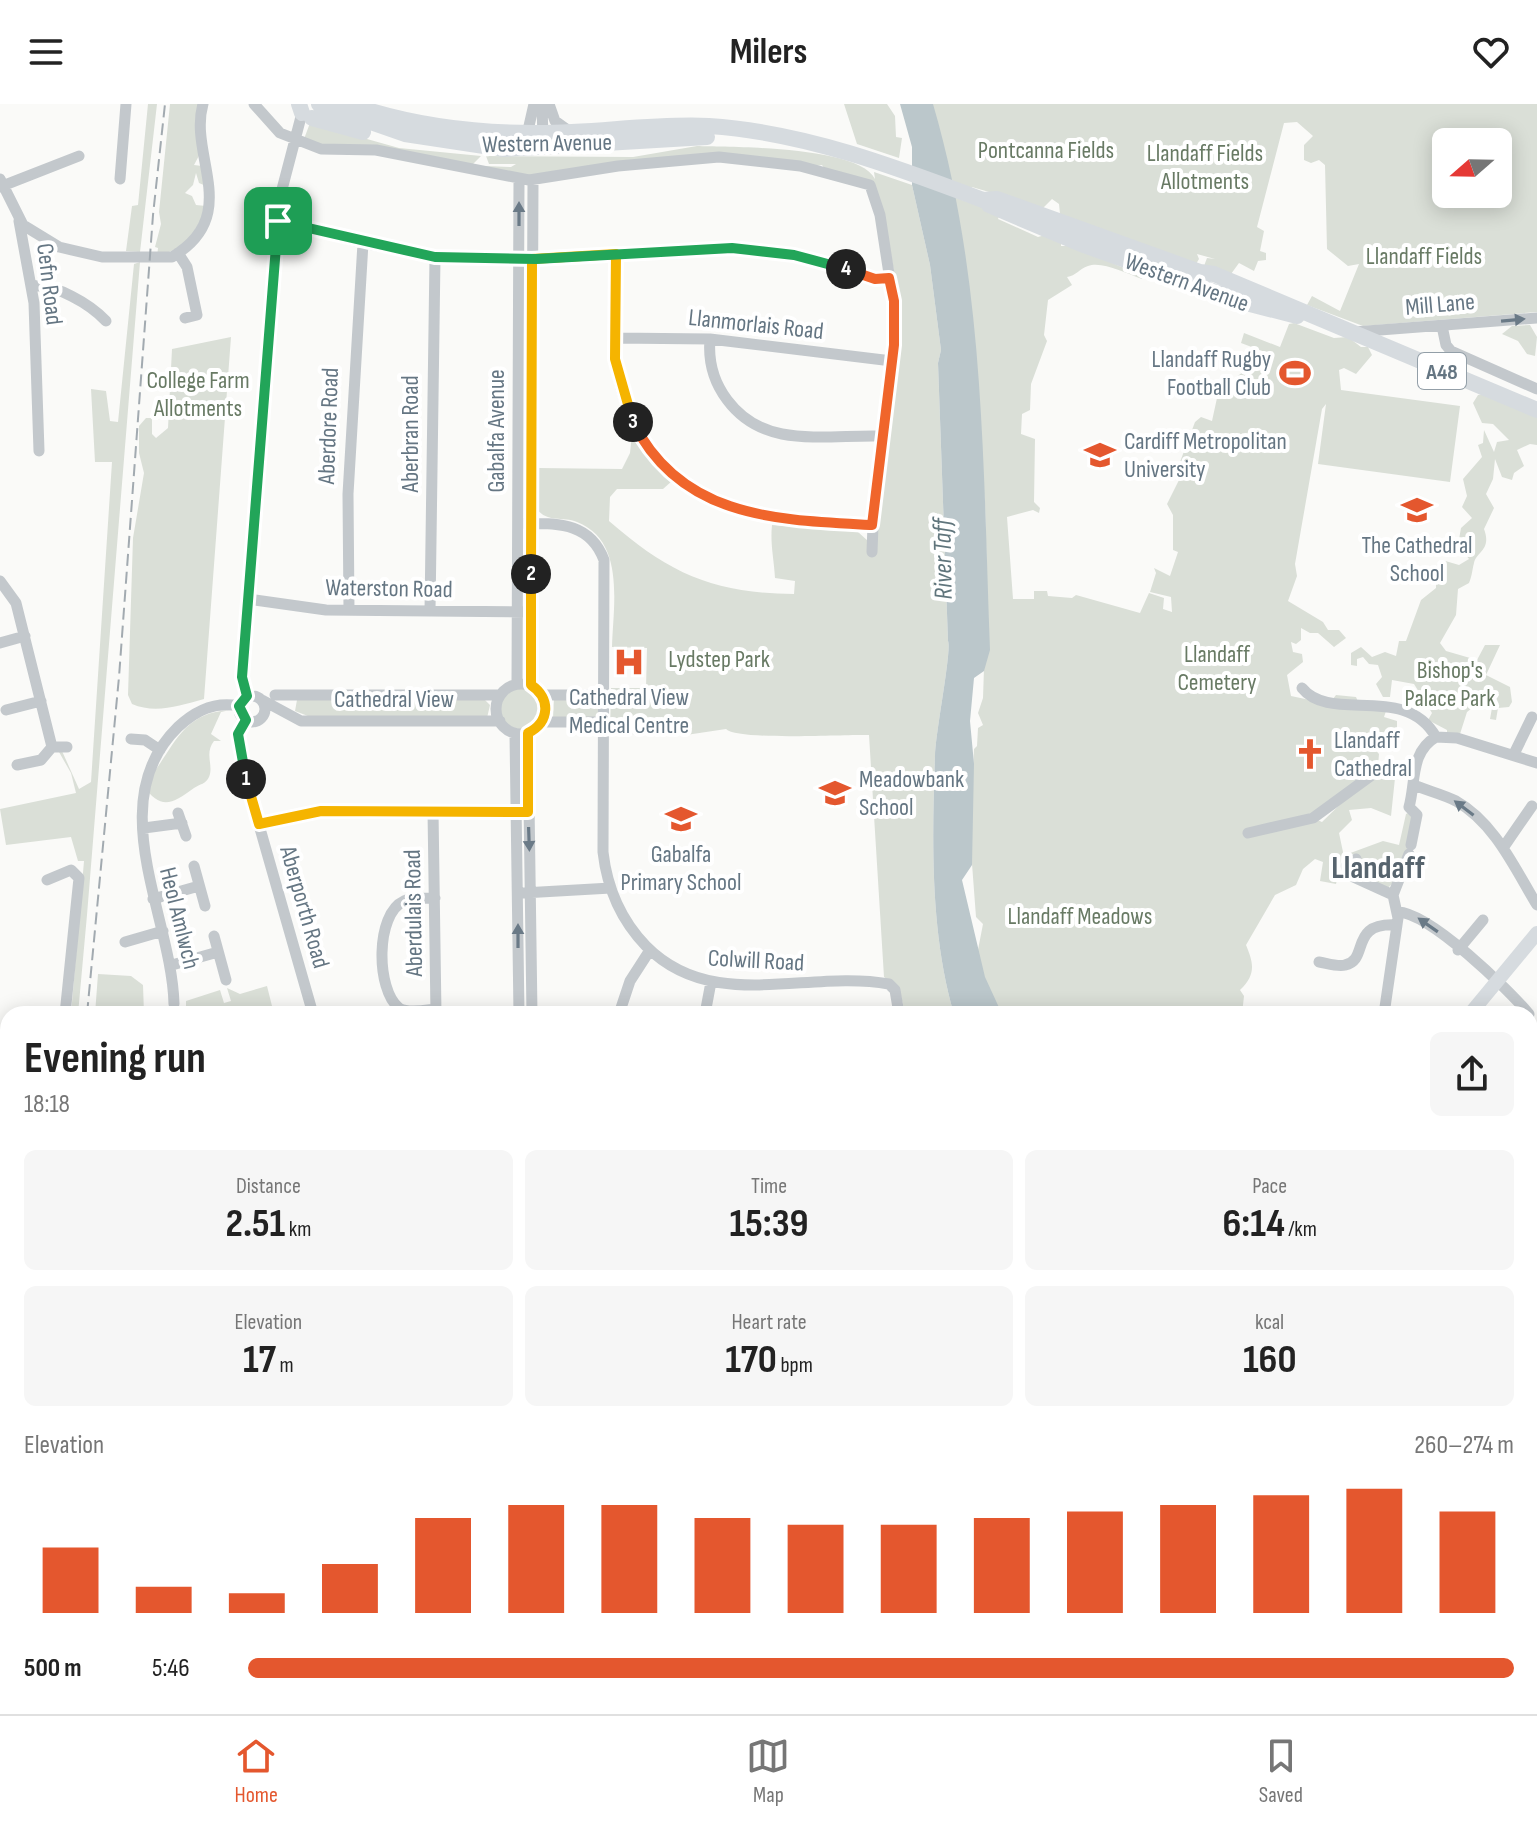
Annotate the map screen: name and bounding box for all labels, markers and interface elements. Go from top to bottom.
icon: menu [24,30,68,74]
icon: heart [1469,30,1513,74]
text: Milers [730,31,807,74]
street label: Western Avenue [482,128,612,159]
north arrow [1432,128,1512,208]
map controls [1432,128,1512,208]
park label: Pontcanna Fields [978,136,1114,165]
park label: Llandaff Fields Allotments [1147,139,1263,196]
pin [244,187,312,255]
icon: arrive [256,199,300,243]
one-way arrow [513,201,525,226]
street label: Cefn Road [30,242,69,327]
park label: Llandaff Fields [1366,242,1482,271]
street label: Western Avenue [1121,247,1253,318]
pin: 4 [826,249,866,289]
text: 4 [841,255,851,282]
street label: Mill Lane [1404,287,1476,322]
street label: Llanmorlais Road [687,303,825,346]
one-way arrow [1501,313,1526,326]
place label: Llandaff Rugby Football Club [1152,345,1271,402]
road number: A48 [1418,353,1466,389]
sports icon: Llandaff Rugby Football Club [1278,356,1312,390]
park label: College Farm Allotments [146,366,250,423]
street label: Aberdore Road [312,367,345,486]
street label: Gabalfa Avenue [482,369,511,493]
street label: Aberbran Road [396,376,425,493]
pin: 3 [613,402,653,442]
text: 3 [628,408,638,435]
place label: Cardiff Metropolitan University [1124,427,1287,484]
school or university icon: Cardiff Metropolitan University [1083,438,1117,472]
school or university icon: The Cathedral School [1400,493,1434,527]
water label: River Taff [927,516,960,600]
place label: The Cathedral School [1361,531,1473,588]
pin: 2 [511,554,551,594]
text: 2 [526,560,536,587]
street label: Waterston Road [325,573,453,604]
park label: Llandaff Cemetery [1177,640,1257,697]
hospital icon: Cathedral View Medical Centre [612,645,646,679]
park label: Lydstep Park [668,645,770,674]
park label: Bishop's Palace Park [1405,656,1495,713]
place label: Cathedral View Medical Centre [569,683,689,740]
street label: Cathedral View [334,685,454,714]
place label: Llandaff Cathedral [1334,726,1412,783]
church icon: Llandaff Cathedral [1293,737,1327,771]
pin: 1 [226,759,266,799]
text: 1 [242,765,250,792]
place label: Meadowbank School [859,765,964,822]
school or university icon: Meadowbank School [818,776,852,810]
one-way arrow [1454,801,1474,817]
school or university icon: Gabalfa Primary School [664,802,698,836]
one-way arrow [523,827,536,852]
place label: Gabalfa Primary School [621,840,741,897]
street label: Aberporth Road [273,842,336,971]
street label: Aberdulais Road [398,849,429,978]
district label: Llandaff [1331,849,1426,888]
street label: Heol Amlwch [153,864,206,972]
park label: Llandaff Meadows [1008,902,1152,931]
one-way arrow [1417,918,1438,933]
one-way arrow [512,923,525,948]
street label: Colwill Road [707,943,805,978]
text: Evening run [24,1032,206,1085]
button: share [1430,1032,1514,1116]
text: 18:18 [24,1089,70,1120]
text: Distance [236,1173,301,1200]
text: Time [751,1173,787,1200]
text: Pace [1252,1173,1287,1200]
text: 2.51 [225,1200,285,1248]
text: 15:39 [729,1200,809,1248]
text: 6:14 [1222,1200,1285,1248]
text: km [285,1216,311,1243]
text: /km [1285,1216,1317,1243]
text: Elevation [234,1309,302,1336]
text: Heart rate [731,1309,807,1336]
text: kcal [1255,1309,1284,1336]
text: 17 [243,1336,276,1384]
text: 170 [725,1336,777,1384]
text: 160 [1243,1336,1296,1384]
text: m [276,1352,294,1379]
text: bpm [777,1352,813,1379]
text: Elevation [24,1430,104,1461]
text: 260–274 m [1414,1430,1514,1461]
text: 500 m [24,1653,81,1684]
text: 5:46 [152,1653,190,1684]
tab: Home [234,1734,278,1809]
tab: Map [746,1734,790,1809]
tab: Saved [1259,1734,1303,1809]

